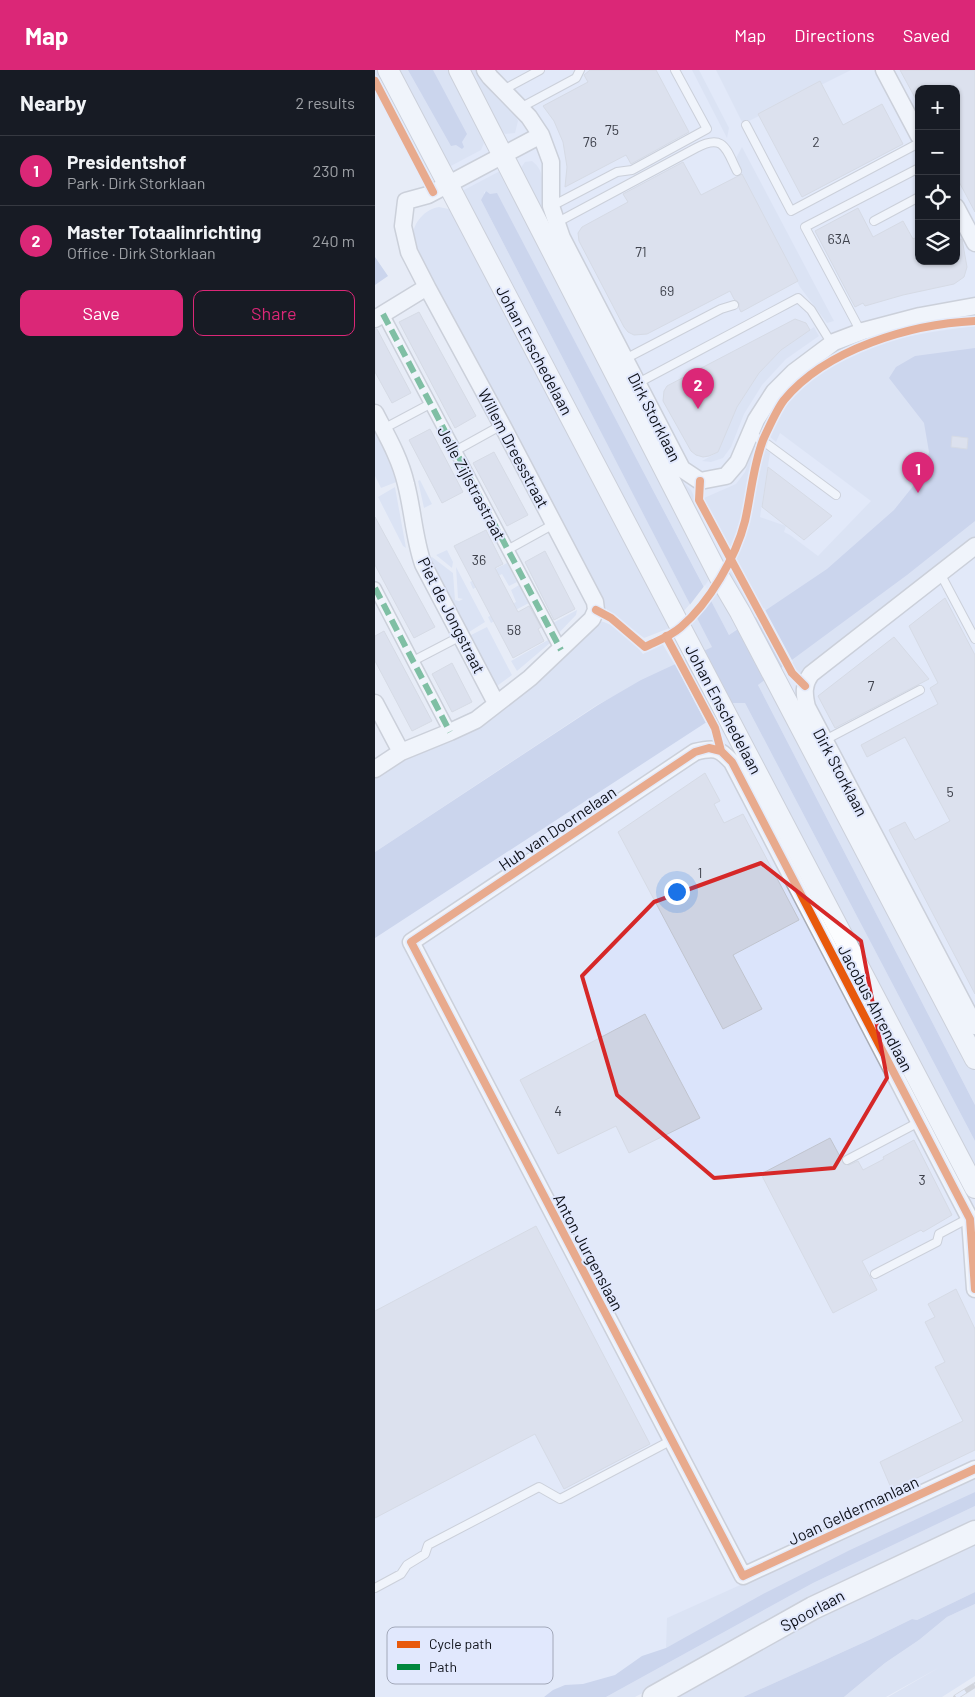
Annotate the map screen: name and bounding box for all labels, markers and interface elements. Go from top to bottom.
text: Map [25,21,68,50]
text: Map [734,24,766,46]
text: Directions [794,24,875,46]
text: Saved [903,24,950,46]
map controls [915,85,960,265]
button: + [915,85,960,130]
text: Nearby [20,90,86,115]
text: 2 results [296,93,355,112]
house number: 75 [605,121,619,138]
button: − [915,130,960,175]
house number: 76 [583,133,597,150]
house number: 2 [812,133,820,150]
text: Presidentshof [67,150,186,173]
text: 1 [33,161,39,180]
text: 230 m [313,161,355,180]
text: Park · Dirk Storklaan [67,173,205,192]
button: locate [915,175,960,220]
text: Master Totaalinrichting [67,220,261,243]
button: layers [915,220,960,265]
house number: 63A [828,230,851,247]
text: 2 [32,231,40,250]
text: 240 m [312,231,355,250]
text: Office · Dirk Storklaan [67,243,216,262]
house number: 71 [635,243,647,260]
street label: Johan Enschedelaan [493,282,577,418]
house number: 69 [660,282,674,299]
button: Save [20,290,183,336]
button: Share [193,290,355,336]
pin: 2 [682,368,714,409]
street label: Dirk Storklaan [624,369,686,465]
street label: Willem Dreesstraat [475,385,553,511]
street label: Jelle Zijlstrastraat [434,423,510,543]
pin: 1 [902,452,934,493]
house number: 36 [472,551,486,568]
street label: Piet de Jongstraat [415,554,489,676]
house number: 58 [507,621,521,638]
street label: Johan Enschedelaan [682,641,766,777]
house number: 7 [868,677,875,694]
street label: Dirk Storklaan [810,725,872,819]
street label: Hub van Doornelaan [495,782,619,874]
house number: 5 [946,783,954,800]
house number: 1 [698,864,702,881]
your location [664,879,690,905]
street label: Jacobus Ahrendlaan [834,941,918,1075]
house number: 4 [554,1102,562,1119]
house number: 3 [918,1171,926,1188]
street label: Anton Jurgenslaan [550,1190,628,1314]
street label: Joan Geldermanlaan [785,1471,921,1549]
street label: Spoorlaan [777,1585,847,1635]
legend [387,1627,553,1684]
text: Cycle path [429,1635,492,1652]
text: Path [429,1658,457,1675]

